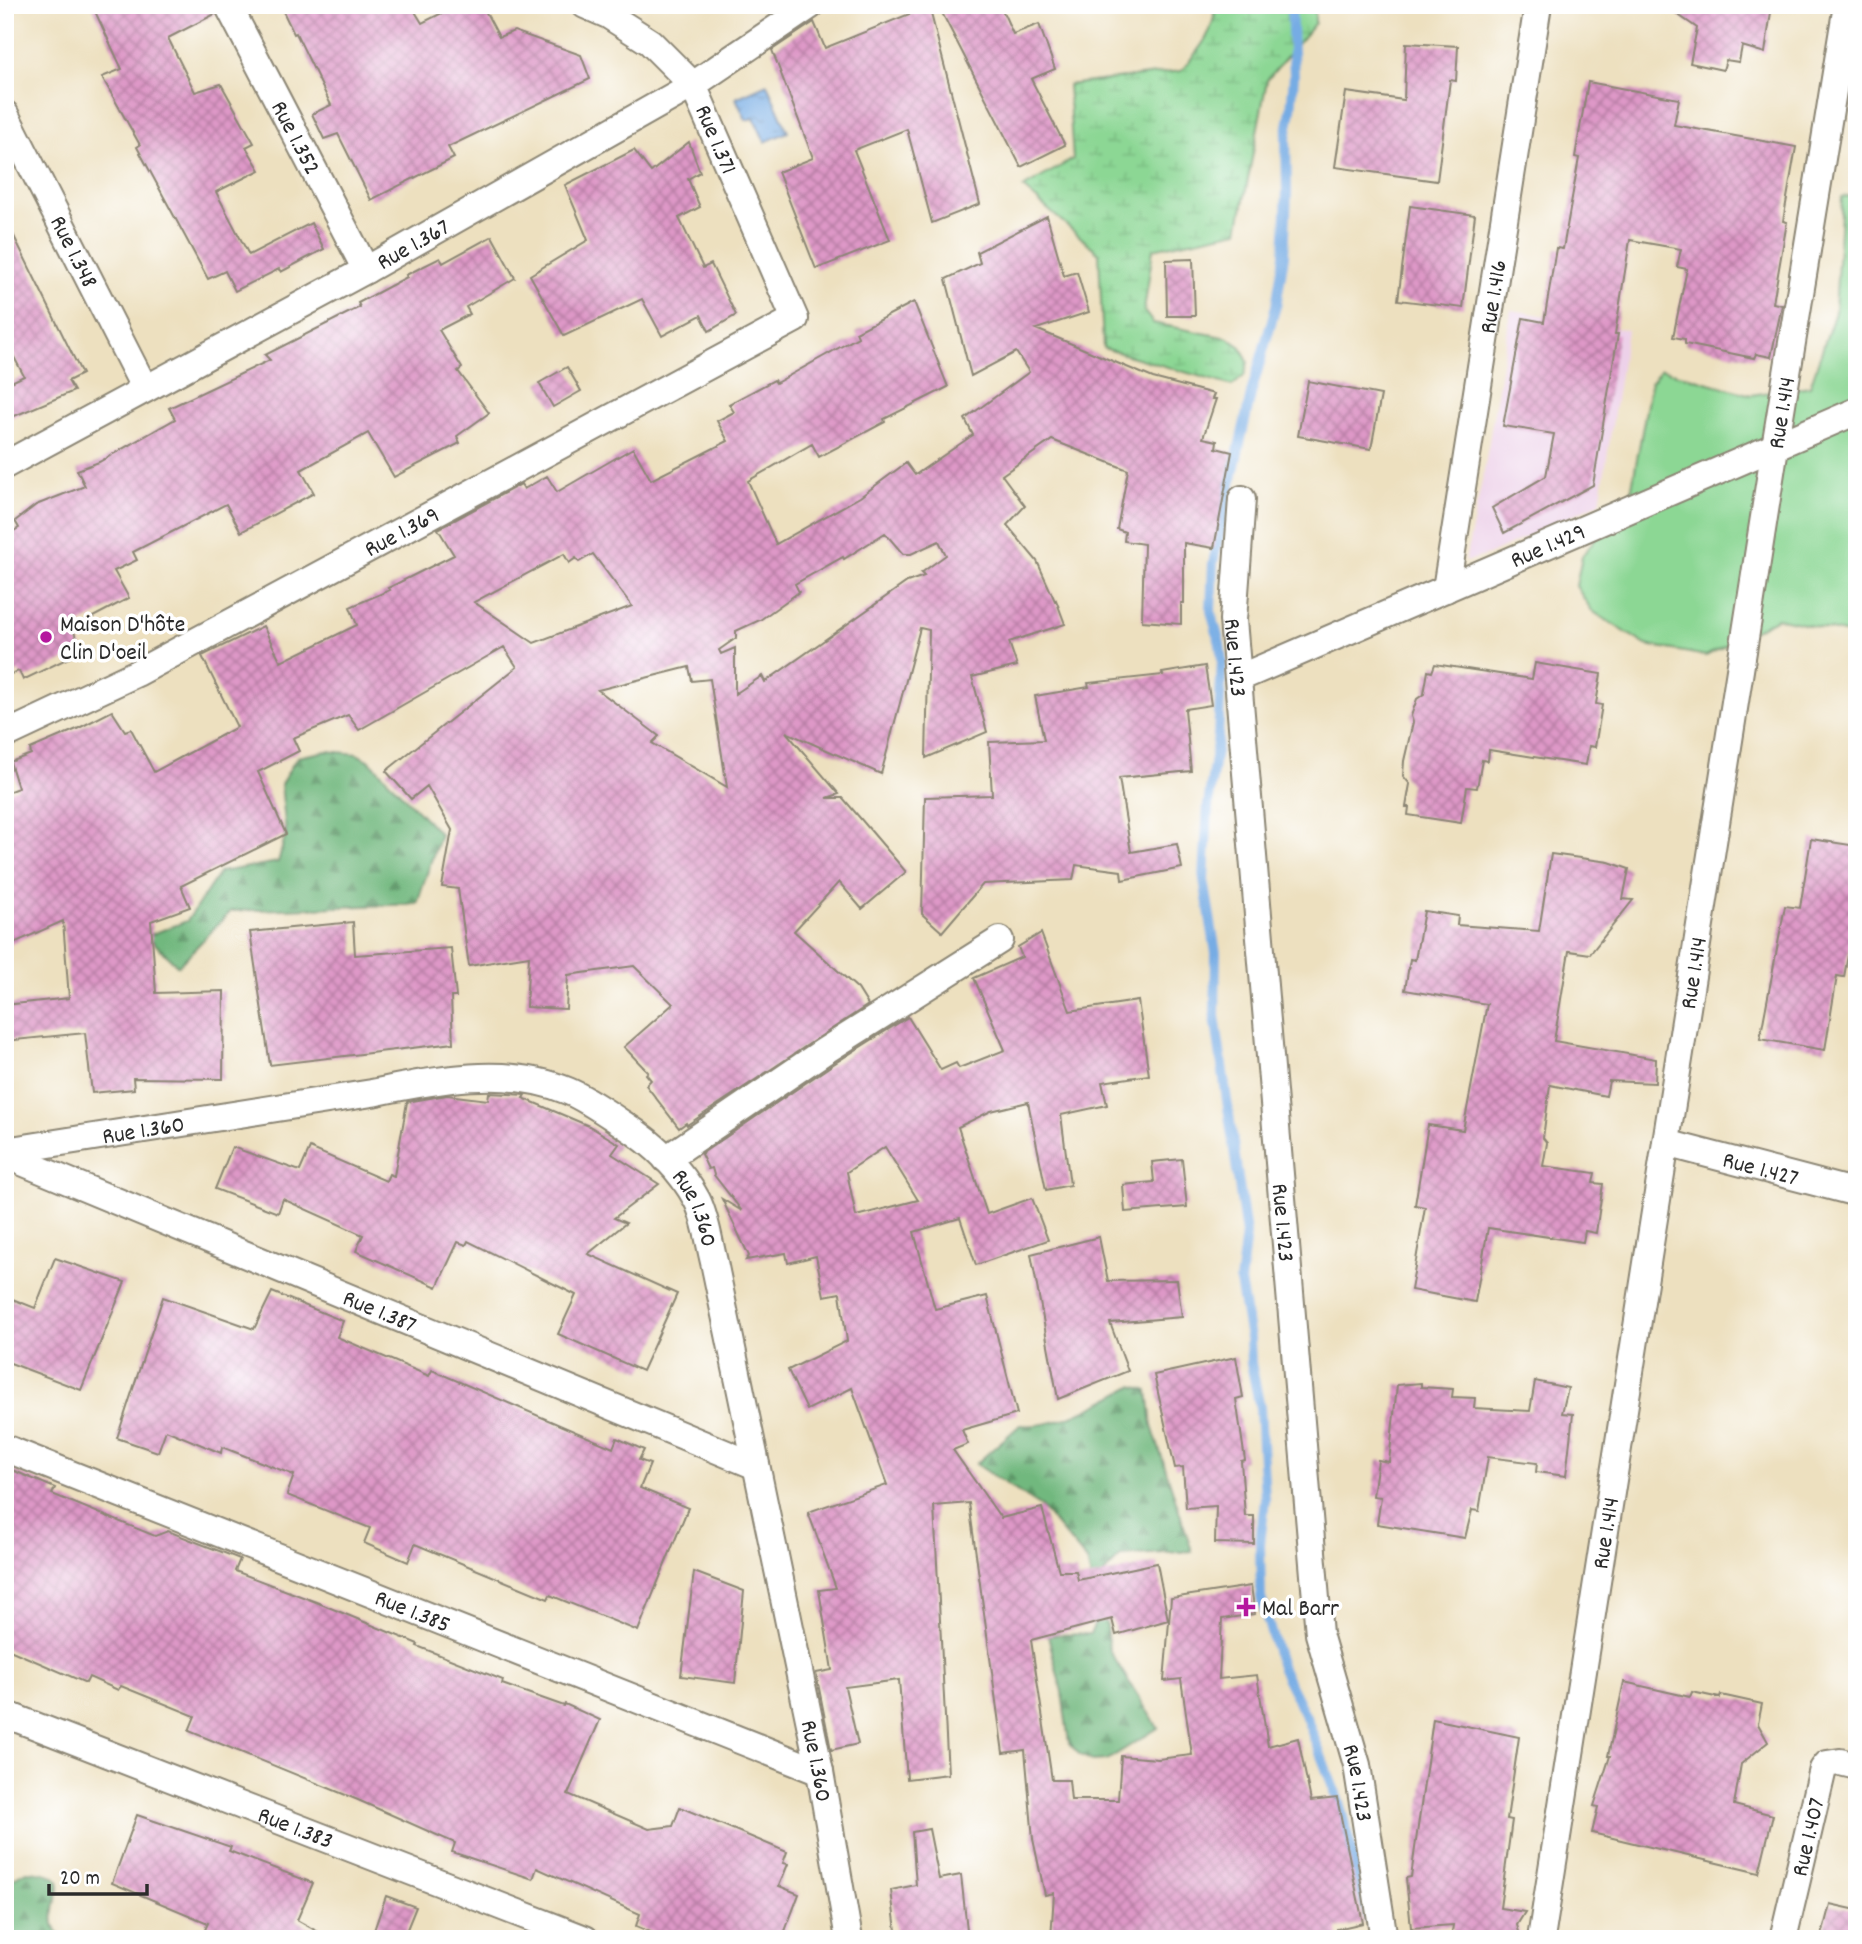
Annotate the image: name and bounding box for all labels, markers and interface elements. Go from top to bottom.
street label: Rue 1.352 [261,95,328,182]
street label: Rue 1.371 [684,100,744,180]
street label: Rue 1.348 [39,210,105,295]
street label: Rue 1.367 [371,212,457,280]
street label: Rue 1.416 [1472,258,1518,336]
street label: Rue 1.414 [1761,375,1806,452]
street label: Rue 1.369 [359,499,446,568]
street label: Rue 1.429 [1506,516,1592,579]
place label: Maison D'hôte Clin D'oeil [60,609,185,671]
street label: Rue 1.423 [1213,617,1253,698]
marker: Maison D'hôte Clin D'oeil [38,629,54,645]
street label: Rue 1.414 [1673,935,1718,1012]
street label: Rue 1.360 [100,1109,187,1155]
street label: Rue 1.427 [1718,1145,1802,1197]
street label: Rue 1.360 [662,1163,724,1250]
street label: Rue 1.423 [1261,1182,1301,1263]
street label: Rue 1.387 [337,1283,421,1344]
street label: Rue 1.414 [1585,1495,1630,1572]
street label: Rue 1.385 [369,1583,455,1643]
place label: Mal Barr [1262,1593,1339,1627]
marker: Mal Barr [1236,1597,1256,1617]
street label: Rue 1.360 [790,1717,839,1805]
street label: Rue 1.423 [1332,1740,1380,1824]
street label: Rue 1.407 [1784,1795,1836,1880]
street label: Rue 1.383 [252,1800,337,1860]
scale bar [49,1853,147,1897]
text: 20 m [60,1865,100,1895]

